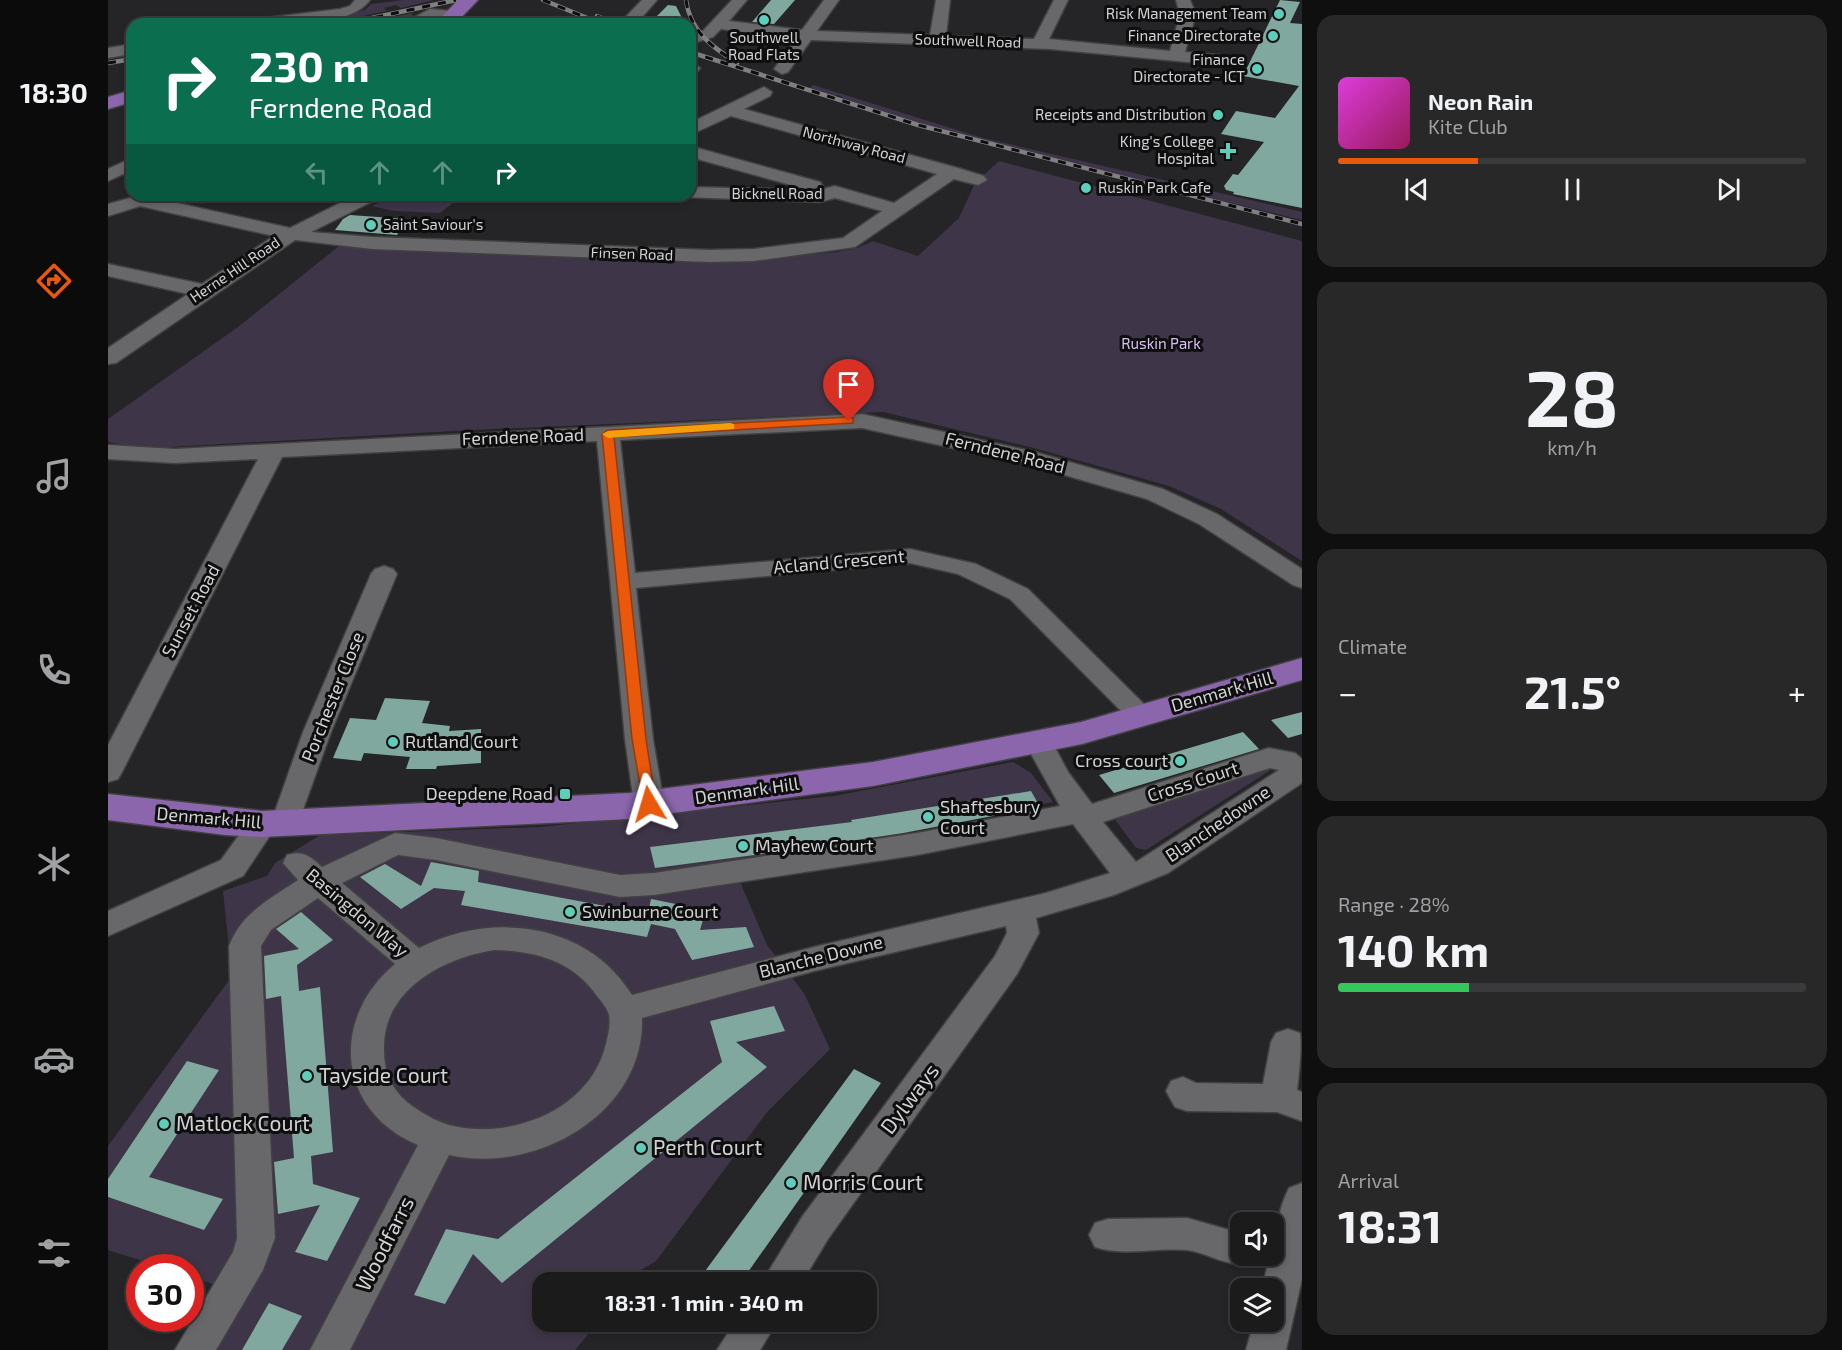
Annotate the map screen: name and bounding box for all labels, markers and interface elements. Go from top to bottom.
place label: Risk Management Team [1106,4,1267,22]
marker: Risk Management Team [1272,7,1286,21]
marker: Southwell Road Flats [757,13,771,27]
place label: Finance Directorate [1128,26,1261,44]
place label: Southwell Road Flats [728,28,800,63]
street label: Southwell Road [914,29,1022,51]
marker: Finance Directorate [1266,29,1280,43]
text: 230 m [249,40,370,90]
icon: right [150,42,228,120]
place label: Finance Directorate - ICT [1133,50,1245,85]
marker: Finance Directorate - ICT [1250,62,1264,76]
text: 18:30 [20,76,88,108]
text: Neon Rain [1428,88,1533,114]
text: Ferndene Road [249,91,433,123]
place label: Receipts and Distribution [1035,105,1206,123]
marker: Receipts and Distribution [1211,108,1225,122]
text: Kite Club [1428,114,1508,138]
street label: Northway Road [801,122,908,166]
place label: King's College Hospital [1120,132,1215,167]
marker: King's College Hospital [1219,142,1237,160]
icon: left [300,156,333,189]
icon: ahead [363,156,396,189]
icon: ahead [426,156,459,189]
icon: right [489,156,522,189]
icon: previous [1400,173,1433,206]
icon: pause [1556,173,1589,206]
icon: next [1712,173,1745,206]
place label: Ruskin Park Cafe [1098,178,1211,196]
marker: Ruskin Park Cafe [1079,181,1093,195]
street label: Bicknell Road [731,184,823,202]
place label: Saint Saviour's [383,215,483,233]
marker: Saint Saviour's [364,218,378,232]
street label: Herne Hill Road [186,233,283,306]
street label: Finsen Road [590,243,674,263]
icon: directions [33,260,75,302]
park label: Ruskin Park [1121,334,1201,352]
text: 28 [1525,349,1619,443]
pin [823,359,874,421]
icon: arrive [832,368,865,401]
street label: Ferndene Road [461,423,584,449]
street label: Ferndene Road [943,427,1067,477]
text: km/h [1547,435,1597,459]
icon: music [33,455,75,497]
street label: Acland Crescent [772,544,906,578]
street label: Sunset Road [156,560,224,661]
street label: Porchester Close [296,629,368,765]
text: Climate [1338,634,1407,658]
icon: phone [33,649,75,691]
text: 21.5° [1524,664,1621,718]
street label: Denmark Hill [1168,666,1276,716]
text: − [1338,672,1357,712]
text: + [1788,672,1806,712]
place label: Rutland Court [405,730,518,752]
marker: Rutland Court [386,735,400,749]
place label: Cross court [1075,749,1168,771]
marker: Cross court [1173,754,1187,768]
street label: Cross Court [1144,756,1241,806]
position arrow [617,772,681,836]
street label: Denmark Hill [693,772,801,808]
street label: Blanchedowne [1161,780,1274,866]
place label: Deepdene Road [426,782,553,804]
marker: Deepdene Road [558,787,572,801]
place label: Shaftesbury Court [940,795,1041,838]
street label: Denmark Hill [156,801,263,833]
marker: Shaftesbury Court [921,810,935,824]
place label: Mayhew Court [755,834,874,856]
marker: Mayhew Court [736,839,750,853]
icon: climate [33,843,75,885]
street label: Basingdon Way [302,863,413,961]
text: Range · 28% [1338,892,1450,916]
place label: Swinburne Court [582,900,719,922]
marker: Swinburne Court [563,905,577,919]
text: 140 km [1338,922,1489,976]
street label: Blanche Downe [757,930,885,982]
icon: car [33,1038,75,1080]
street label: Dylways [874,1058,943,1138]
place label: Tayside Court [319,1062,448,1087]
marker: Tayside Court [300,1069,314,1083]
place label: Matlock Court [176,1110,310,1135]
marker: Matlock Court [157,1117,171,1131]
place label: Perth Court [653,1134,762,1159]
marker: Perth Court [634,1141,648,1155]
text: Arrival [1338,1168,1399,1192]
place label: Morris Court [803,1169,923,1194]
marker: Morris Court [784,1176,798,1190]
street label: Woodfarrs [349,1192,418,1295]
text: 18:31 [1338,1198,1442,1252]
map controls [1230,1212,1284,1332]
button: sound [1230,1212,1284,1266]
icon: filters [33,1232,75,1274]
speed limit sign: 30 [126,1254,204,1332]
button: layers [1230,1278,1284,1332]
text: 18:31 · 1 min · 340 m [605,1289,804,1315]

